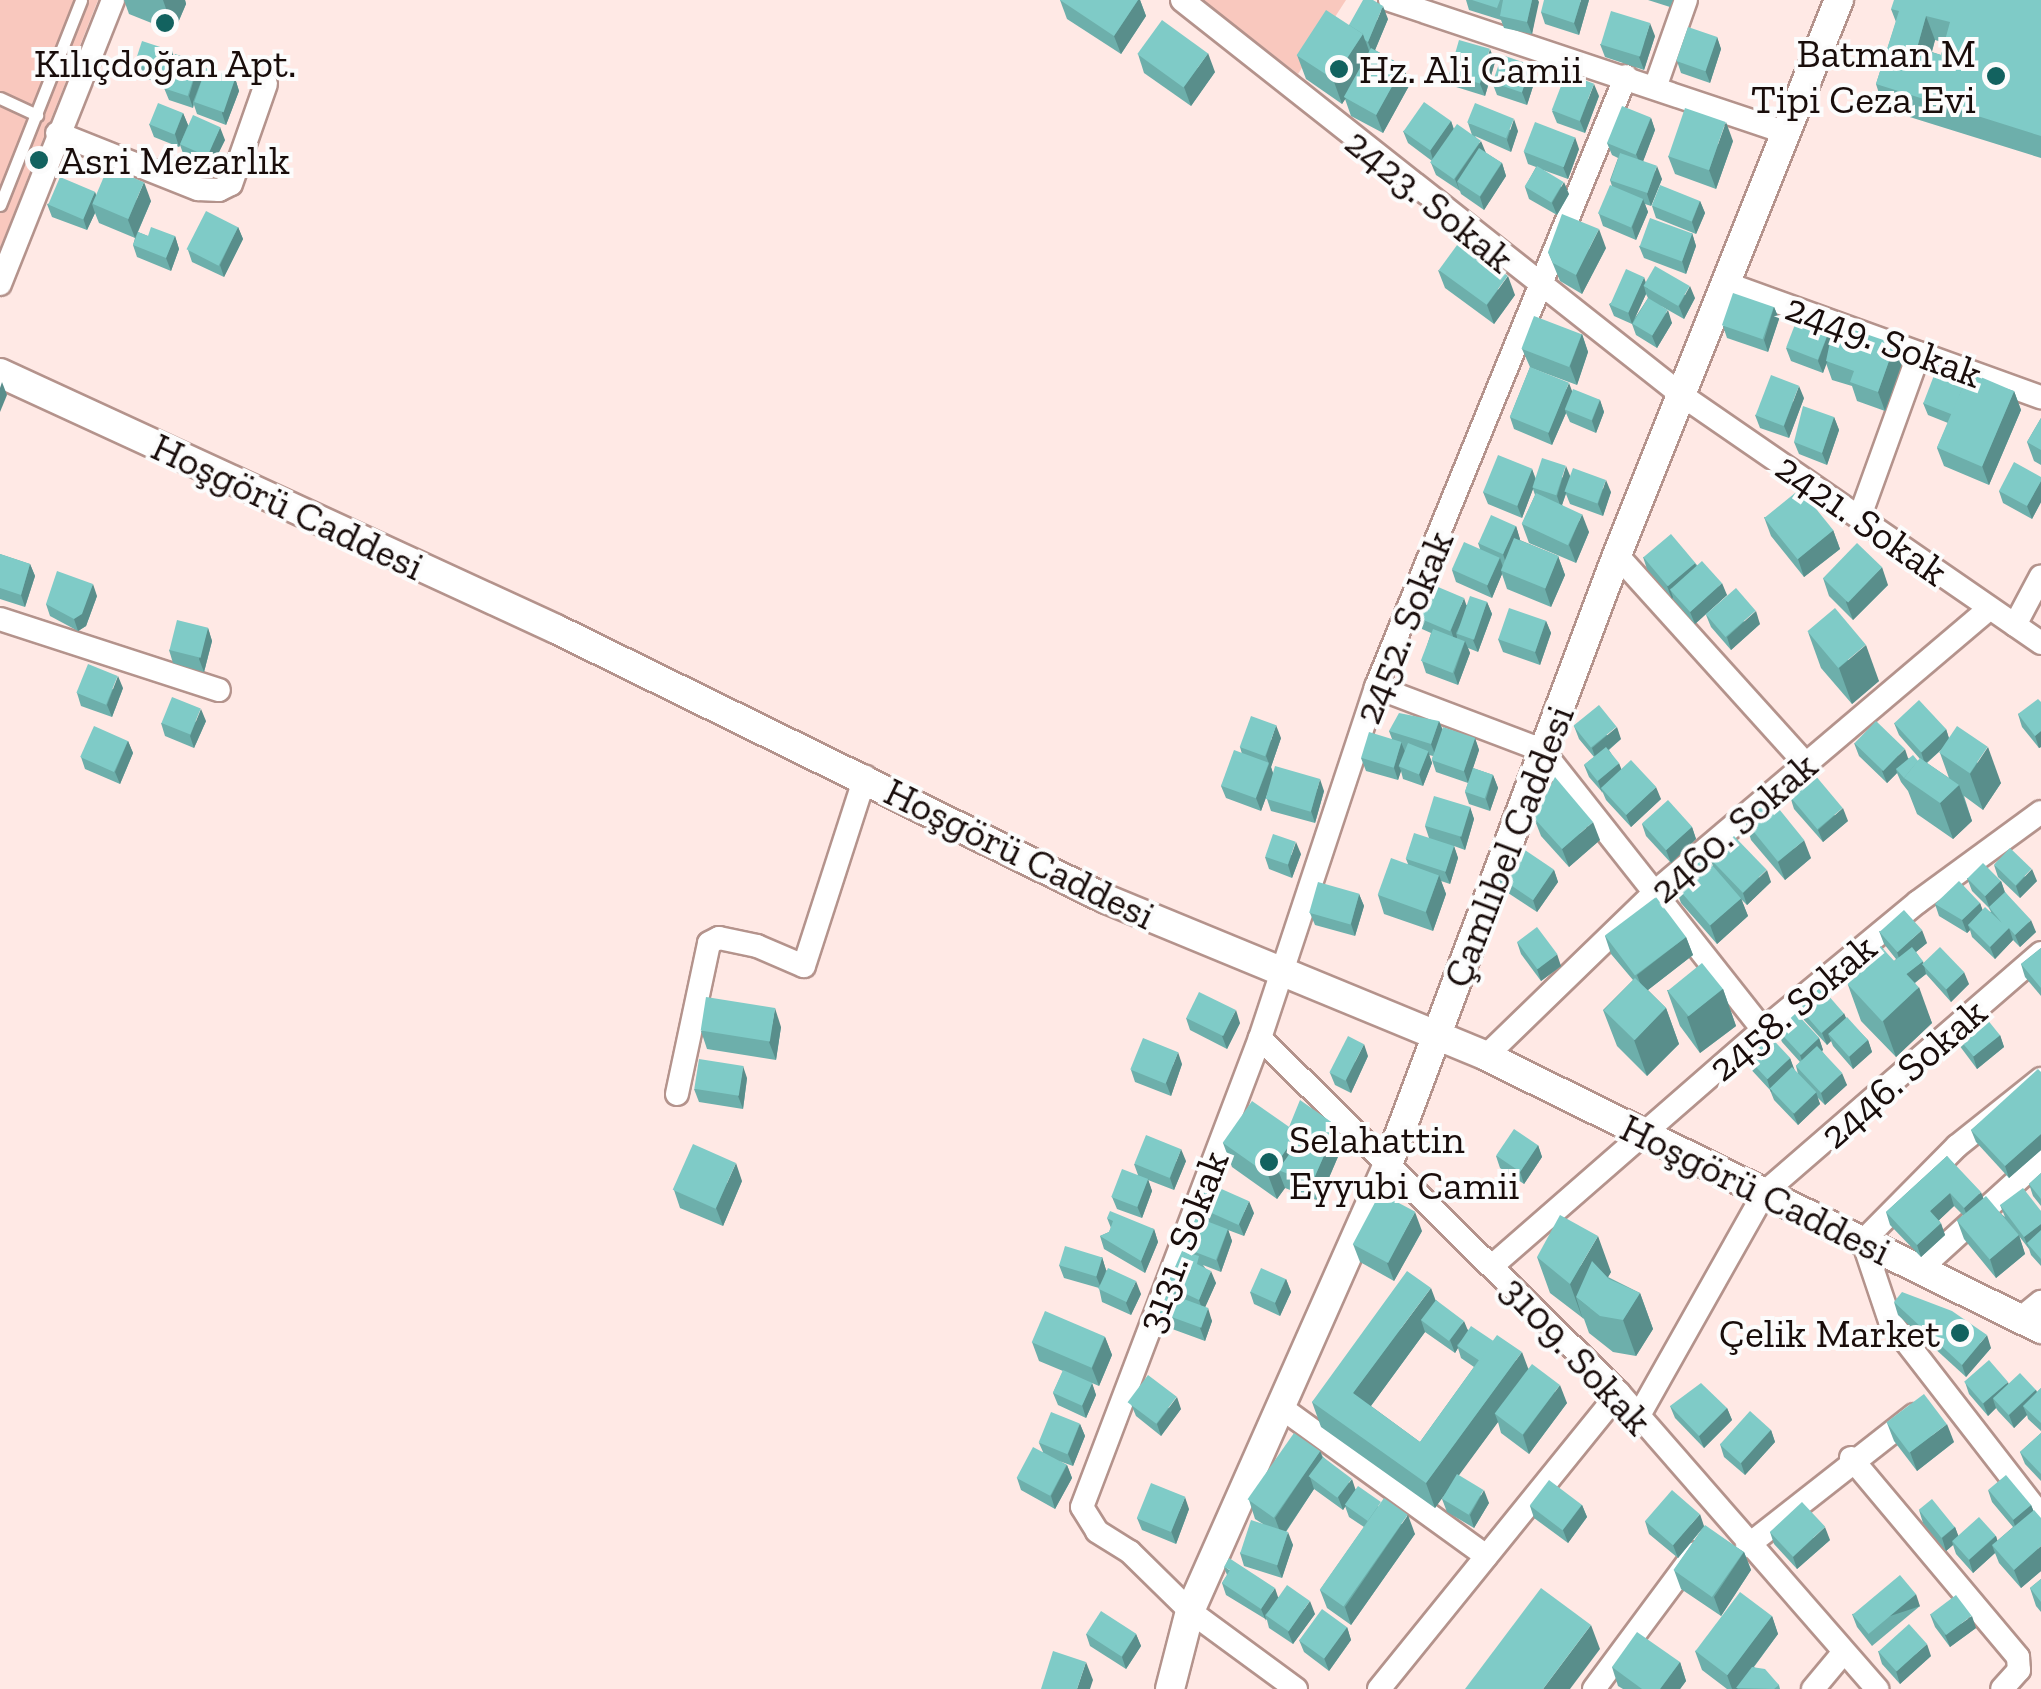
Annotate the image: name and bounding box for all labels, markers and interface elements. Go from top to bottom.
marker: Kılıçdoğan Apt. [154,12,176,34]
place label: Batman M Tipi Ceza Evi [1751,29,1976,123]
place label: Kılıçdoğan Apt. [33,39,297,87]
place label: Hz. Ali Camii [1359,45,1584,93]
marker: Hz. Ali Camii [1328,58,1350,80]
marker: Batman M Tipi Ceza Evi [1985,65,2007,87]
street label: 2423. Sokak [1336,118,1524,282]
place label: Asri Mezarlık [59,136,290,184]
marker: Asri Mezarlık [28,149,50,171]
street label: 2449. Sokak [1779,282,1989,398]
street label: Hoşgörü Caddesi [144,422,432,590]
street label: 2421. Sokak [1767,442,1957,596]
street label: 2452. Sokak [1343,524,1463,730]
street label: Çamlıbel Caddesi [1432,698,1584,994]
street label: 2460. Sokak [1639,741,1827,913]
street label: Hoşgörü Caddesi [877,767,1163,939]
street label: 2458. Sokak [1698,923,1886,1091]
street label: 2446. Sokak [1810,988,1996,1158]
street label: Hoşgörü Caddesi [1613,1103,1899,1275]
place label: Selahattin Eyyubi Camii [1289,1115,1520,1209]
street label: 3131. Sokak [1126,1144,1238,1338]
marker: Selahattin Eyyubi Camii [1258,1151,1280,1173]
street label: 3109. Sokak [1491,1266,1663,1444]
place label: Çelik Market [1719,1309,1940,1357]
marker: Çelik Market [1949,1322,1971,1344]

